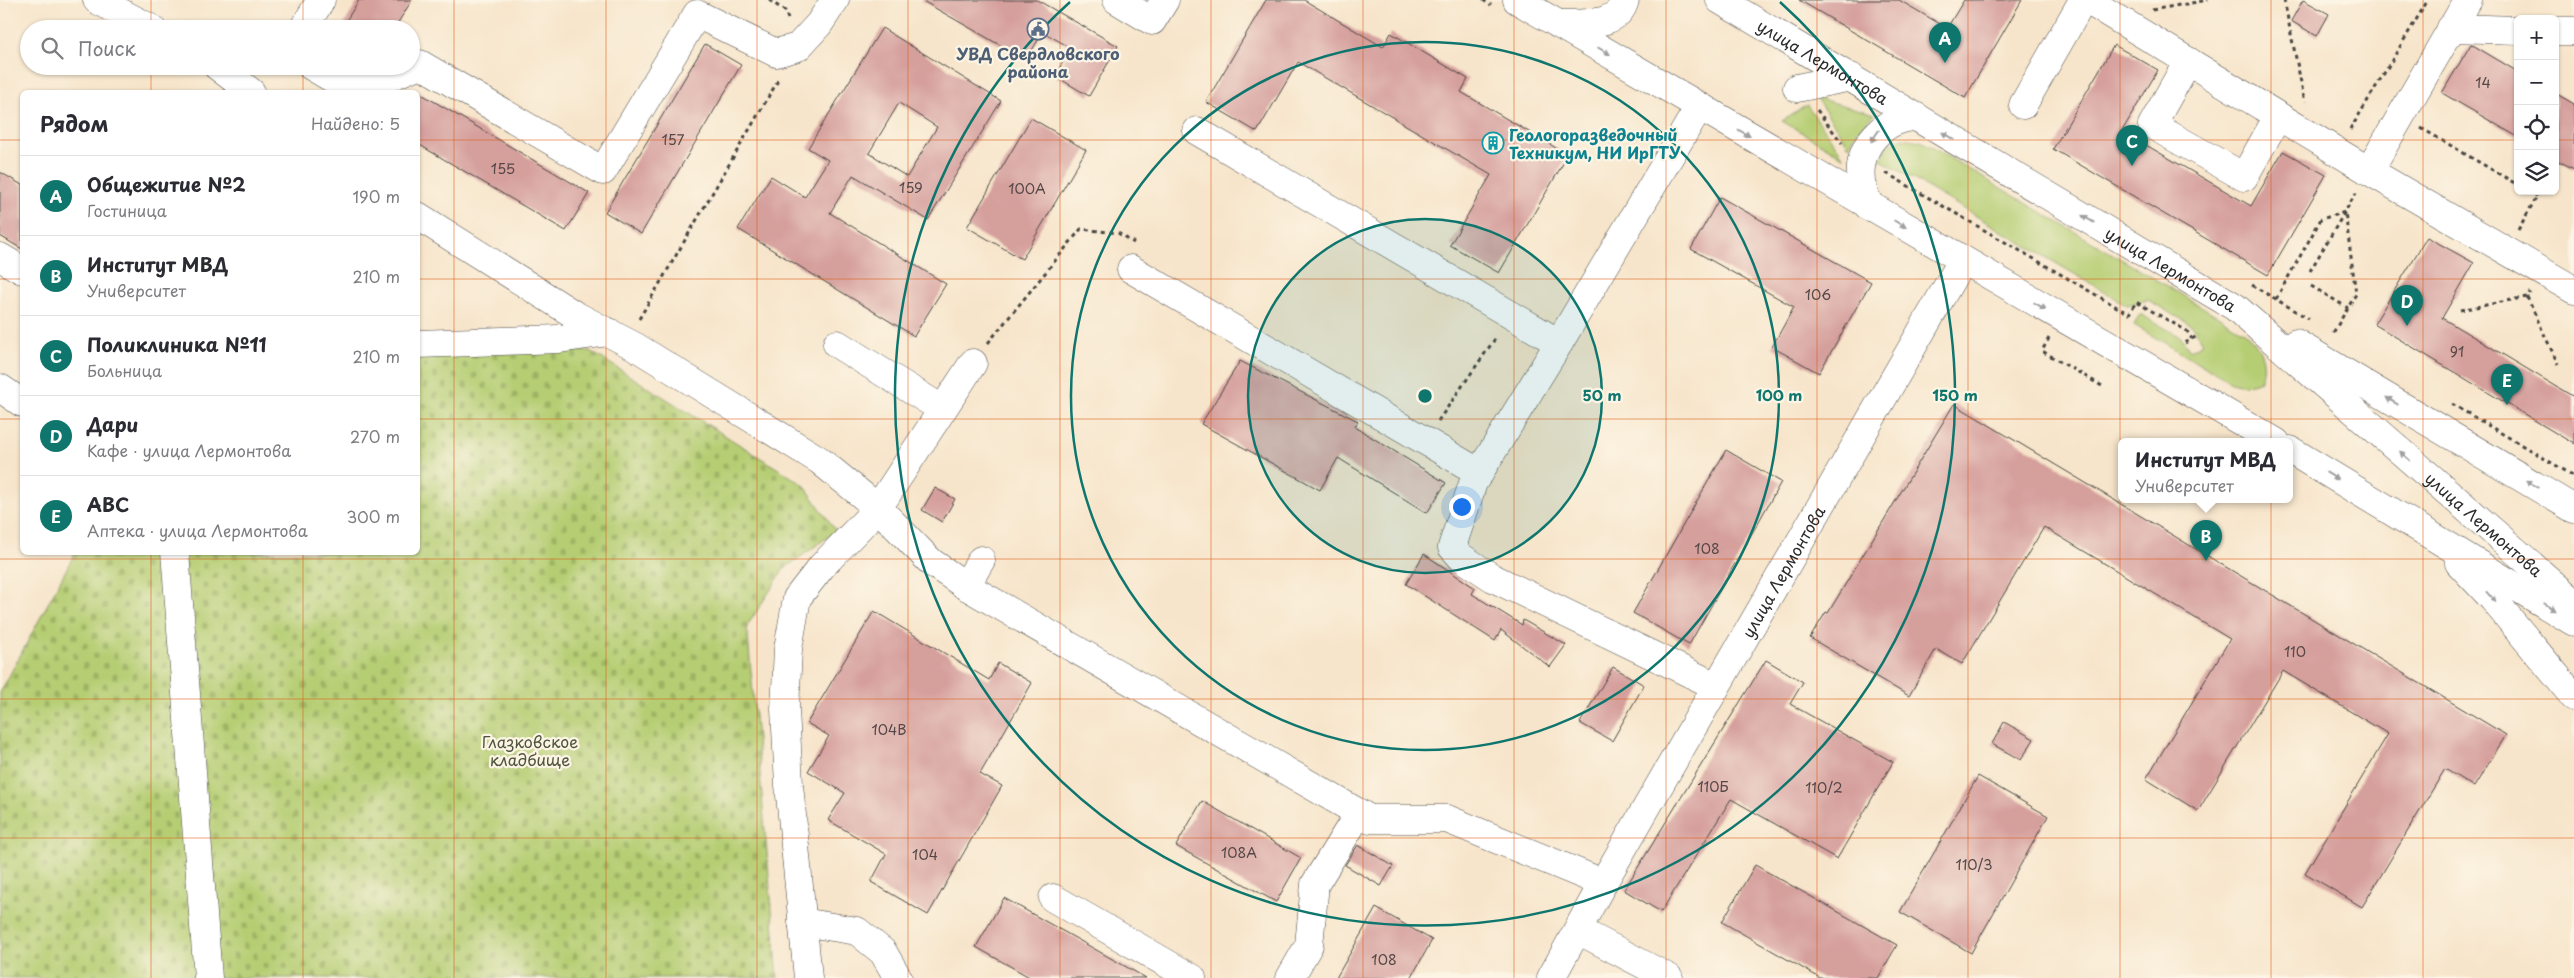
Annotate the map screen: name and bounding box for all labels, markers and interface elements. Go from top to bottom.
street label: улица Лермонтова [1753,13,1893,110]
map controls [2514,15,2559,195]
button: + [2514,15,2559,60]
public building icon: УВД Свердловского района [1026,17,1050,41]
search box [20,20,420,75]
pin: A [1929,22,1961,63]
icon: search [38,34,66,62]
text: Поиск [78,34,136,62]
place label: УВД Свердловского района [955,41,1120,83]
one-way arrow [1597,47,1611,56]
button: − [2514,60,2559,105]
house number: 14 [2475,72,2491,93]
button: locate [2514,105,2559,150]
text: Рядом [40,107,108,139]
text: Найдено: 5 [311,111,400,135]
place label: Геологоразведочный Техникум, НИ ИрГТУ [1509,122,1681,164]
pin: C [2116,125,2148,166]
house number: 157 [662,129,685,150]
one-way arrow [1738,129,1751,138]
one-way arrow [1870,129,1880,143]
building icon: Геологоразведочный Техникум, НИ ИрГТУ [1481,131,1505,155]
one-way arrow [1942,131,1955,140]
button: layers [2514,150,2559,195]
house number: 155 [491,158,515,179]
text: Общежитие №2 [87,170,246,198]
house number: 159 [899,177,923,198]
house number: 100А [1008,178,1046,199]
text: A [50,184,62,208]
text: 190 m [352,184,400,208]
text: Гостиница [87,198,167,222]
one-way arrow [2081,214,2094,223]
one-way arrow [1893,220,1906,229]
street label: улица Лермонтова [2101,220,2241,317]
text: Институт МВД [87,250,228,278]
text: B [51,264,61,288]
text: 210 m [352,264,400,288]
text: Университет [87,278,186,302]
house number: 106 [1805,284,1831,305]
pin: D [2391,285,2423,326]
one-way arrow [2034,301,2047,310]
text: Поликлиника №11 [87,330,267,358]
house number: 91 [2450,341,2464,362]
text: C [50,344,62,368]
text: 210 m [352,344,400,368]
text: Больница [87,358,162,382]
pin: E [2491,364,2523,405]
text: 50 m [1583,383,1621,406]
text: 100 m [1756,383,1802,406]
text: 150 m [1932,383,1978,406]
centre of rings [1416,387,1434,405]
one-way arrow [2386,396,2399,405]
text: Дари [87,410,139,438]
text: D [50,424,62,448]
text: 270 m [350,424,400,448]
text: Кафе · улица Лермонтова [87,438,291,462]
popup [2118,438,2293,503]
text: Институт МВД [2135,445,2276,473]
one-way arrow [2399,450,2411,462]
street label: улица Лермонтова [2420,466,2548,582]
one-way arrow [2325,471,2338,480]
text: Университет [2135,473,2234,497]
one-way arrow [2526,479,2539,488]
text: ABC [87,490,129,518]
your location [1449,494,1475,520]
street label: улица Лермонтова [1735,501,1830,642]
text: E [51,504,61,528]
text: 300 m [346,504,400,528]
text: Аптека · улица Лермонтова [87,518,308,542]
pin: B [2190,520,2222,561]
house number: 108 [1694,538,1720,559]
one-way arrow [2485,591,2497,603]
one-way arrow [2543,603,2557,612]
house number: 110 [2284,641,2306,662]
house number: 104В [871,719,907,740]
park label: Глазковское кладбище [482,729,578,771]
house number: 110Б [1697,776,1729,797]
house number: 110/2 [1805,777,1843,798]
house number: 108А [1221,842,1257,863]
house number: 104 [912,844,938,865]
house number: 110/3 [1956,854,1992,875]
house number: 108 [1371,949,1397,970]

